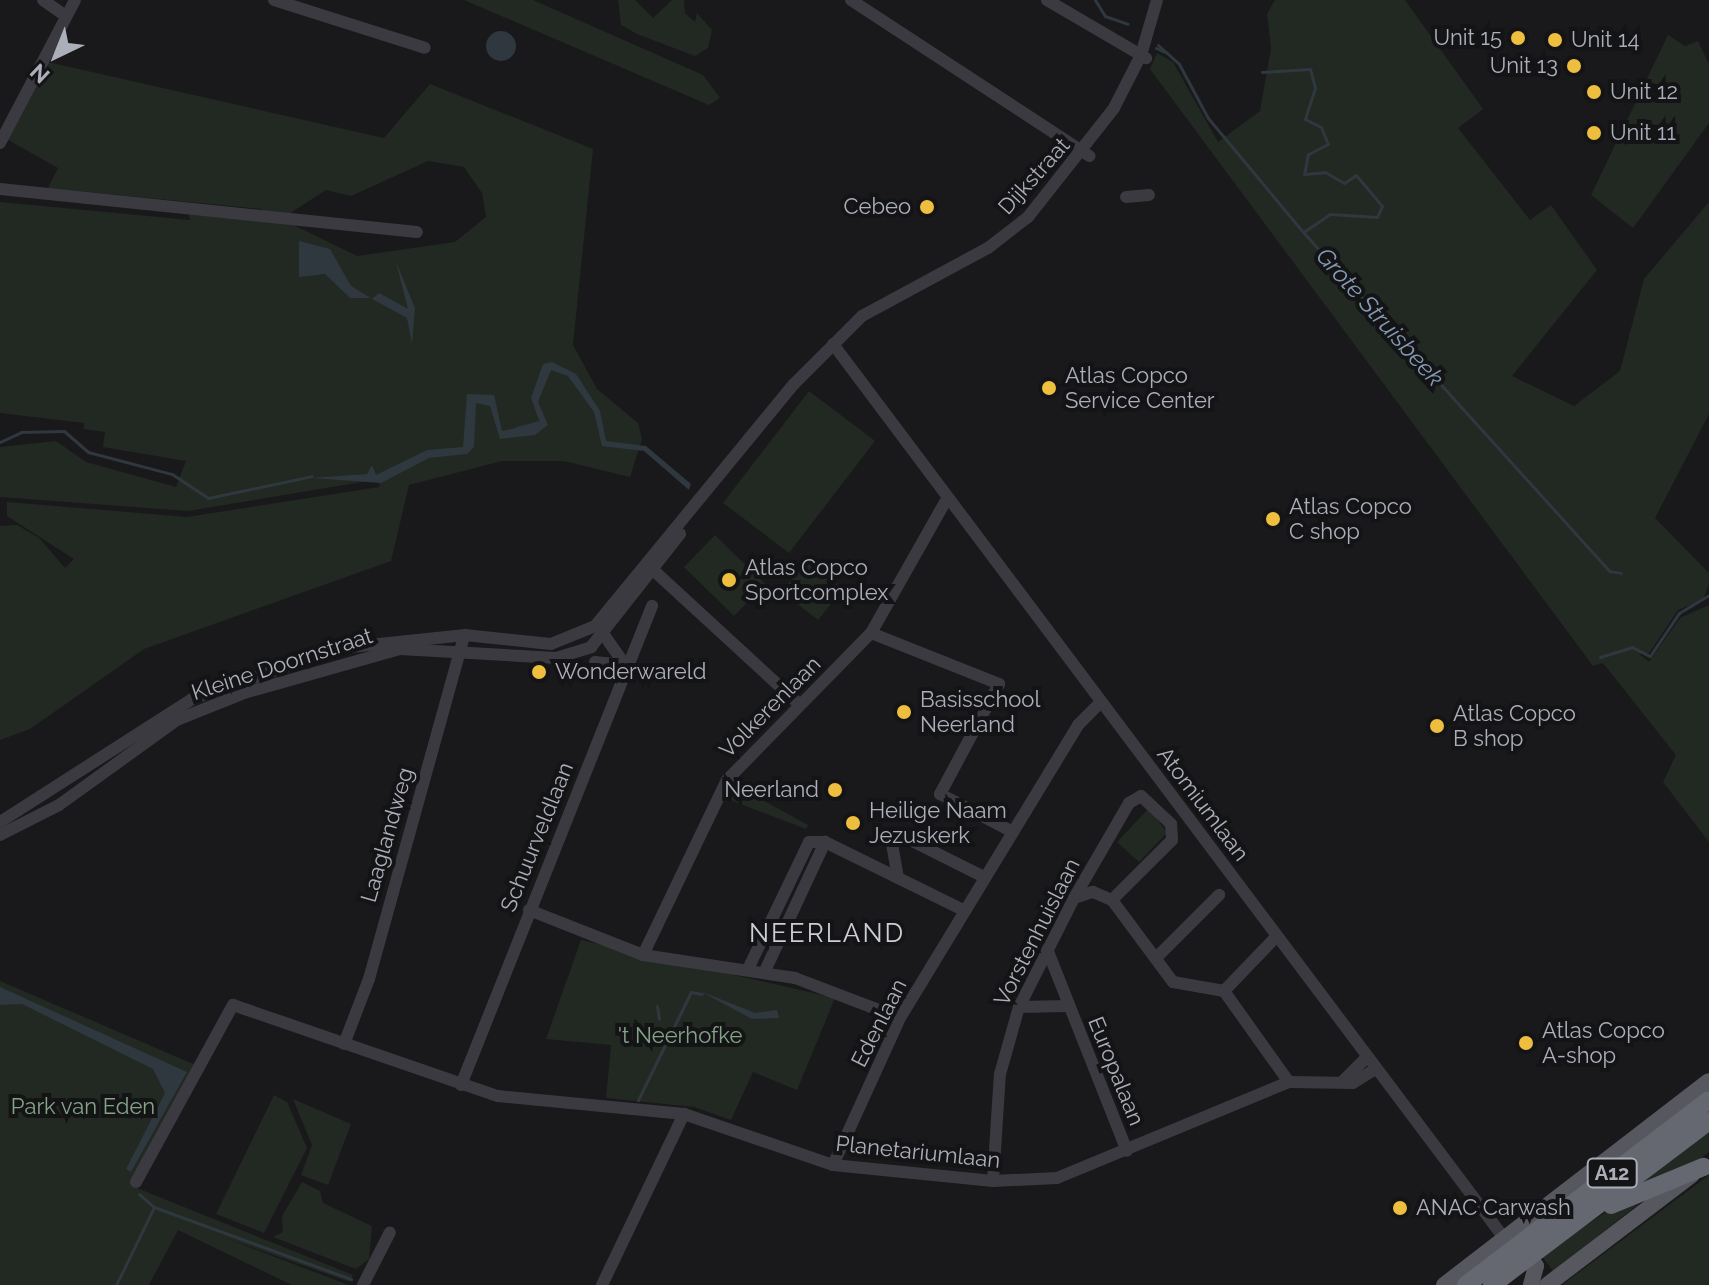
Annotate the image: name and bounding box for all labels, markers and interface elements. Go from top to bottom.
north arrow [16,16,96,96]
place label: Unit 15 [1434,25,1502,51]
place label: Unit 14 [1571,27,1640,53]
marker: Unit 15 [1509,29,1527,47]
marker: Unit 14 [1546,31,1564,49]
place label: Unit 13 [1490,53,1558,79]
marker: Unit 13 [1565,57,1583,75]
text: N [25,58,55,89]
place label: Unit 12 [1610,79,1678,105]
marker: Unit 12 [1585,83,1603,101]
place label: Unit 11 [1610,120,1676,146]
marker: Unit 11 [1585,124,1603,142]
street label: Dijkstraat [993,132,1075,220]
place label: Cebeo [843,194,911,220]
marker: Cebeo [918,198,936,216]
water label: Grote Struisbeek [1310,242,1450,392]
place label: Atlas Copco Service Center [1065,362,1215,414]
marker: Atlas Copco Service Center [1040,379,1058,397]
place label: Atlas Copco C shop [1289,493,1412,544]
marker: Atlas Copco C shop [1264,510,1282,528]
place label: Atlas Copco Sportcomplex [745,554,888,606]
marker: Atlas Copco Sportcomplex [720,571,738,589]
street label: Kleine Doornstraat [188,622,376,706]
street label: Volkerenlaan [714,651,826,763]
place label: Wonderwareld [555,659,706,685]
marker: Wonderwareld [530,663,548,681]
place label: Basisschool Neerland [920,686,1040,738]
place label: Atlas Copco B shop [1453,700,1576,752]
marker: Basisschool Neerland [895,703,913,721]
marker: Atlas Copco B shop [1428,717,1446,735]
street label: Atomiumlaan [1152,742,1254,866]
street label: Schuurveldlaan [495,758,579,916]
street label: Laaglandweg [355,765,419,905]
place label: Neerland [724,777,819,803]
marker: Neerland [826,781,844,799]
place label: Heilige Naam Jezuskerk [869,797,1007,848]
marker: Heilige Naam Jezuskerk [844,814,862,832]
street label: Vorstenhuislaan [988,854,1086,1010]
district label: NEERLAND [749,918,905,950]
street label: Edenlaan [846,975,912,1071]
street label: Europalaan [1082,1013,1150,1129]
place label: Atlas Copco A-shop [1542,1017,1665,1068]
park label: 't Neerhofke [618,1023,742,1049]
marker: Atlas Copco A-shop [1517,1034,1535,1052]
park label: Park van Eden [11,1094,155,1120]
street label: Planetariumlaan [834,1130,1002,1174]
road number: A12 [1586,1157,1638,1189]
place label: ANAC Carwash [1416,1195,1571,1221]
marker: ANAC Carwash [1391,1199,1409,1217]

